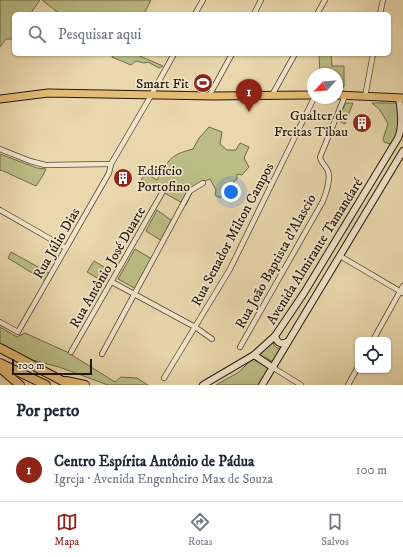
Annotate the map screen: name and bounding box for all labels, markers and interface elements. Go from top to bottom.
search box [12,12,391,56]
icon: search [26,23,48,45]
text: Pesquisar aqui [58,25,141,44]
north arrow [307,68,343,104]
sports icon: Smart Fit [192,72,214,94]
place label: Smart Fit [136,75,190,93]
pin: 1 [236,79,262,112]
place label: Gualter de Freitas Tibau [274,107,348,141]
building icon: Gualter de Freitas Tibau [351,112,373,134]
street label: Rua Senador Milton Campos [187,159,278,309]
place label: Edifício Portofino [137,162,190,196]
building icon: Edifício Portofino [112,167,134,189]
street label: Avenida Almirante Tamandaré [262,175,367,328]
your location [221,182,241,202]
street label: Rua João Baptista d'Alascio [231,191,320,332]
street label: Rua Antônio José Duarte [66,203,150,332]
street label: Rua Júlio Dias [29,204,85,282]
map controls [355,337,391,373]
button: locate [355,337,391,373]
scale bar [12,357,92,376]
text: 100 m [18,359,44,373]
text: Por perto [16,400,79,422]
text: Centro Espírita Antônio de Pádua [54,452,254,471]
text: 1 [27,462,31,478]
text: 100 m [356,462,387,478]
text: Igreja · Avenida Engenheiro Max de Souza [54,471,273,487]
tab: Mapa [54,511,79,549]
tab: Rotas [188,511,212,549]
tab: Salvos [321,511,349,549]

